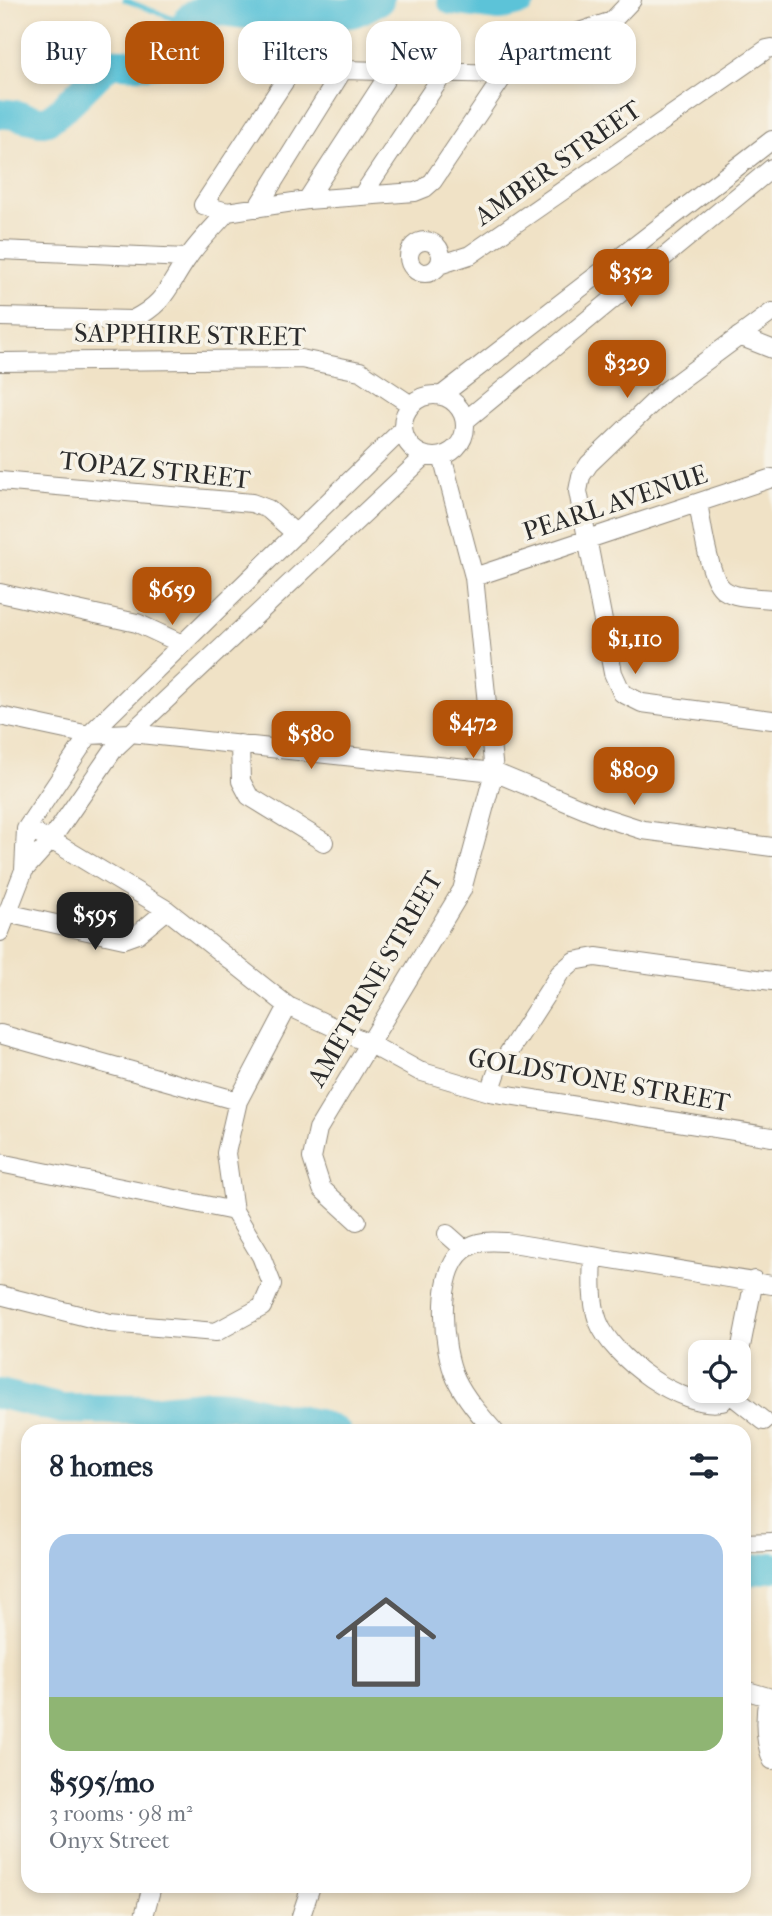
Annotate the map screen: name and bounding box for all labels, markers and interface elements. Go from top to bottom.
chip: Buy [21,21,111,84]
chip: Rent [125,21,224,84]
chip: Filters [238,21,352,84]
chip: New [366,21,461,84]
chip: Apartment [475,21,636,84]
street label: AMBER STREET [468,94,648,233]
pin: $352 [590,250,672,309]
text: $352 [609,258,653,285]
street label: SAPPHIRE STREET [74,317,306,353]
pin: $329 [586,340,668,400]
text: $329 [604,349,650,376]
street label: TOPAZ STREET [58,445,252,495]
street label: PEARL AVENUE [519,459,711,547]
pin: $659 [131,568,213,627]
text: $659 [148,576,196,603]
pin: $1,110 [578,616,692,676]
text: $1,110 [608,625,662,652]
pin: $472 [432,700,514,760]
text: $472 [449,709,497,736]
pin: $580 [270,712,352,771]
text: $580 [288,720,334,747]
pin: $809 [593,748,675,807]
text: $809 [610,756,658,783]
street label: AMETRINE STREET [300,866,449,1093]
pin: $595 [54,892,136,952]
text: $595 [73,901,117,928]
street label: GOLDSTONE STREET [466,1042,733,1118]
map controls [688,1340,751,1403]
button: locate [688,1340,751,1403]
icon: filters [685,1447,723,1485]
text: 8 homes [49,1449,153,1484]
icon: home [323,1579,449,1705]
text: $595/mo [49,1765,155,1800]
text: 3 rooms · 98 m² [49,1800,193,1827]
text: Onyx Street [49,1827,170,1854]

